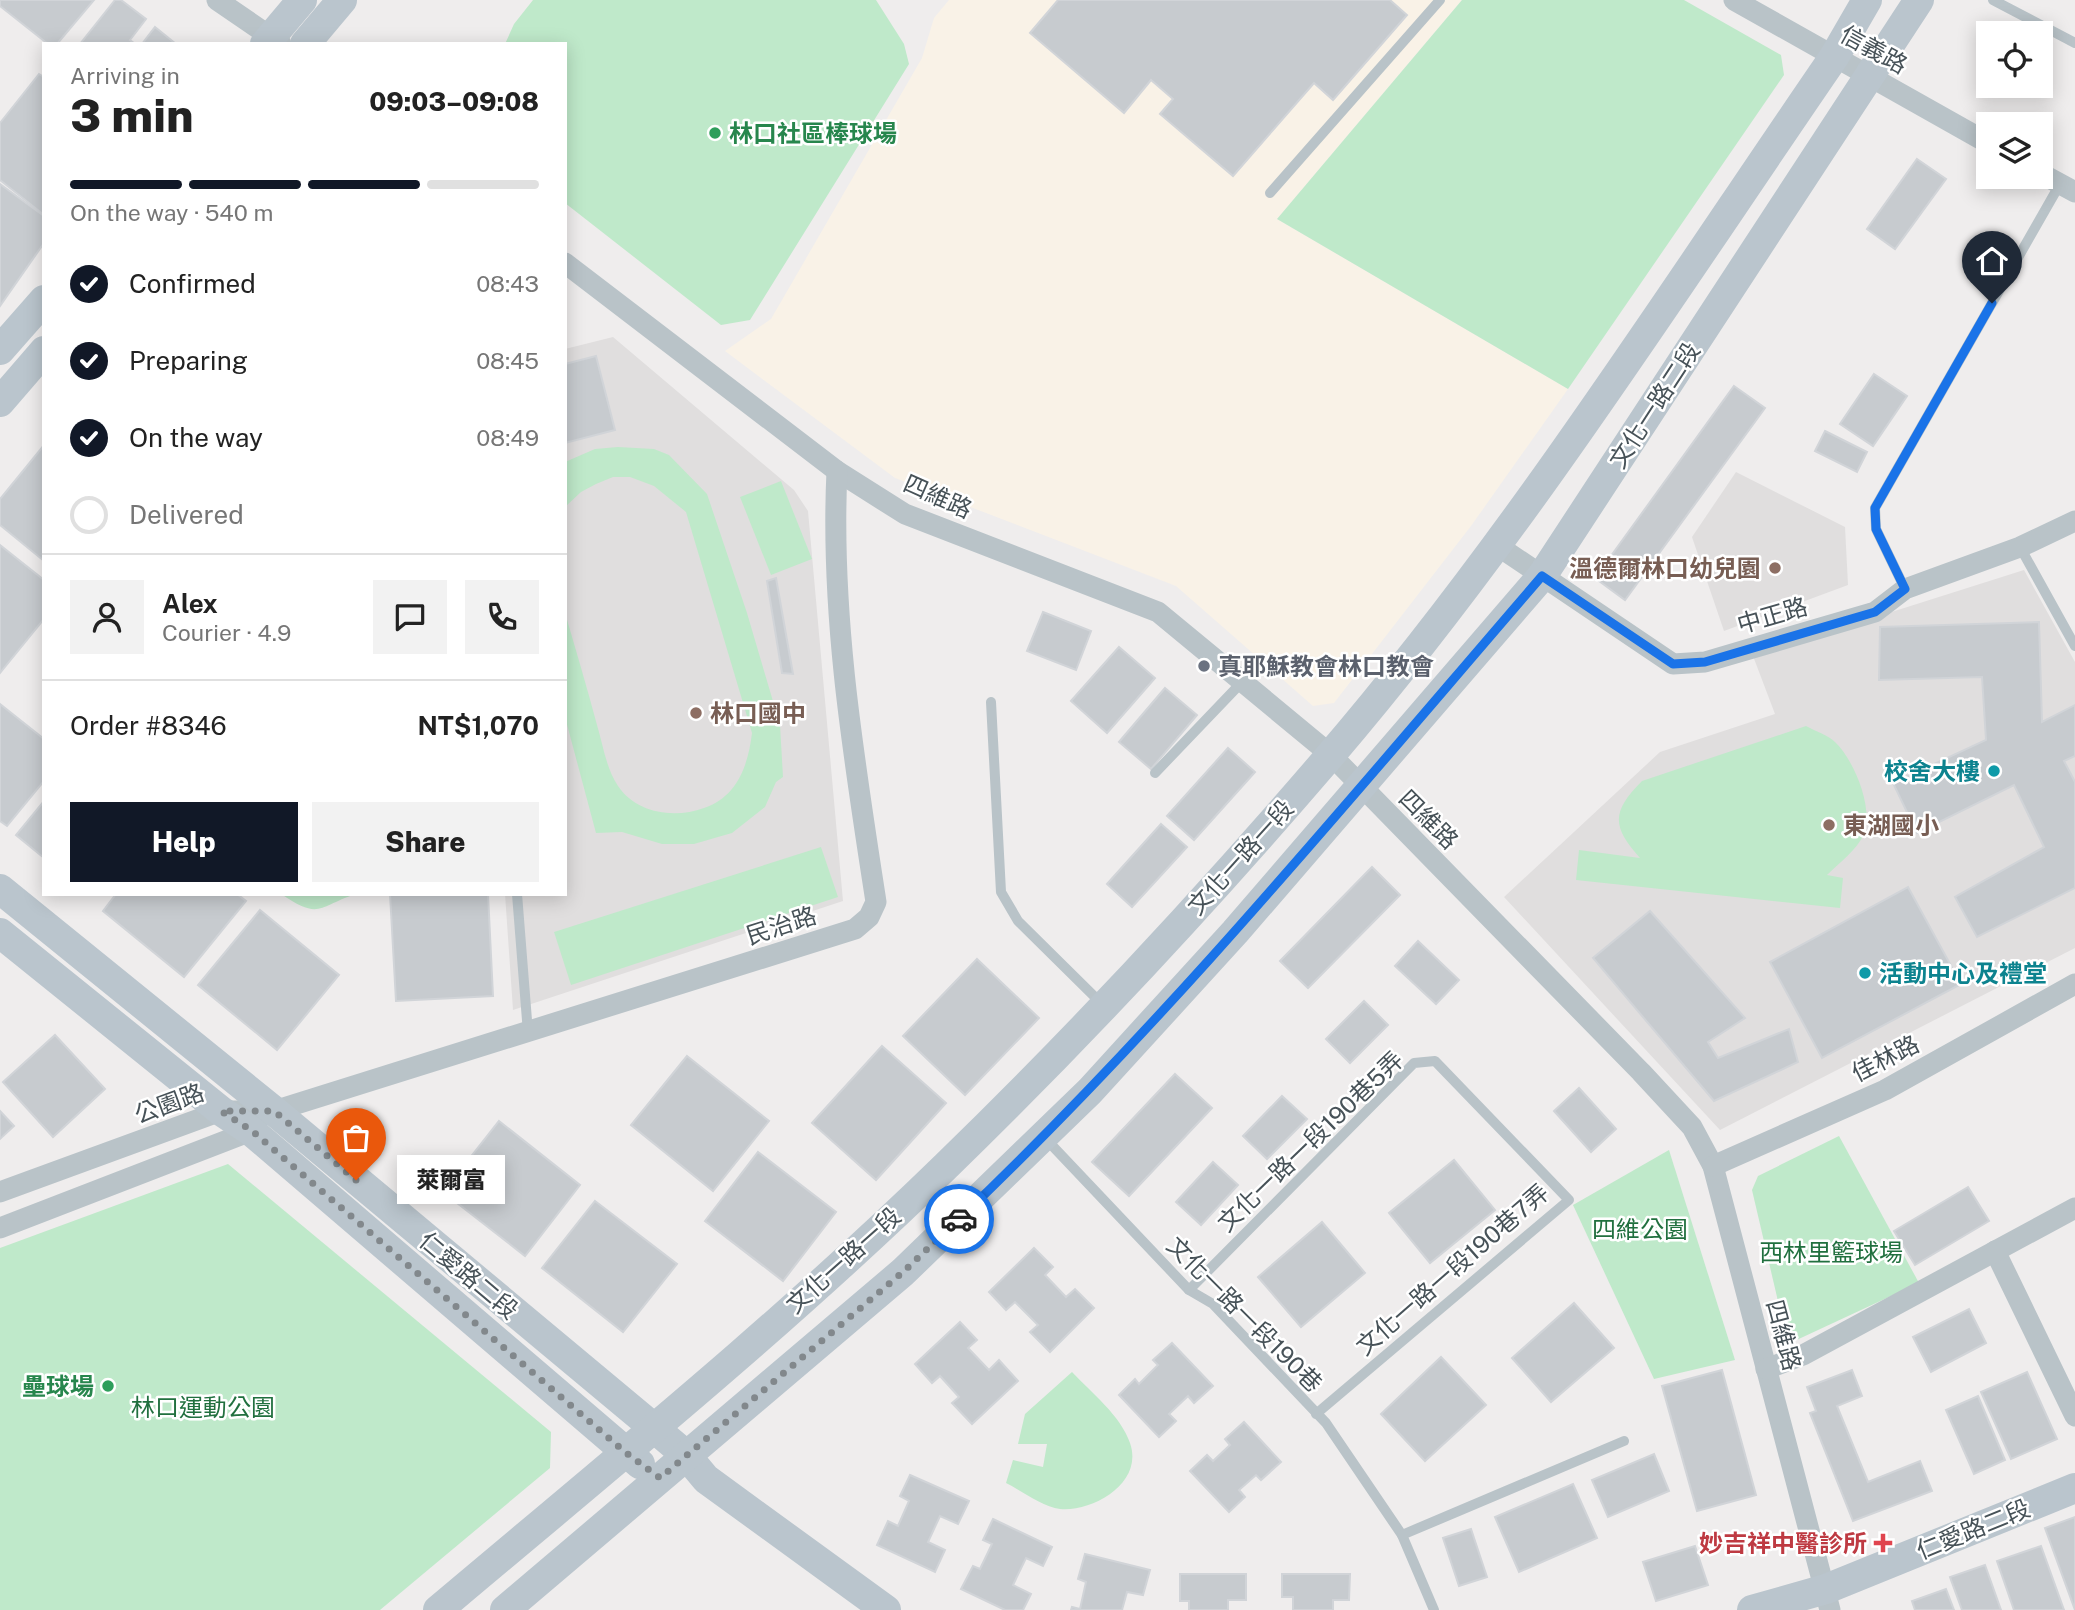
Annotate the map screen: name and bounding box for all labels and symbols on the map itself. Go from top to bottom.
street label: 信義路 [1836,19,1912,79]
place label: 林口社區棒球場 [729,119,897,147]
marker: 林口社區棒球場 [707,125,723,141]
pin [1962,231,2022,303]
street label: 文化一路二段 [1603,337,1705,473]
street label: 四維路 [899,469,977,523]
place label: 溫德爾林口幼兒園 [1569,554,1761,582]
marker: 溫德爾林口幼兒園 [1767,560,1783,576]
street label: 中正路 [1734,592,1810,638]
place label: 真耶穌教會林口教會 [1218,652,1434,680]
marker: 真耶穌教會林口教會 [1196,658,1212,674]
place label: 林口國中 [710,699,806,727]
marker: 林口國中 [688,705,704,721]
place label: 校舍大樓 [1884,757,1980,785]
marker: 校舍大樓 [1986,763,2002,779]
street label: 四維路 [1394,784,1464,854]
street label: 文化一路一段 [1181,794,1299,920]
place label: 東湖國小 [1843,811,1939,839]
marker: 東湖國小 [1821,817,1837,833]
street label: 民治路 [742,901,820,949]
place label: 活動中心及禮堂 [1879,959,2047,987]
marker: 活動中心及禮堂 [1857,965,1873,981]
street label: 佳林路 [1847,1029,1923,1087]
street label: 文化一路一段190巷5弄 [1212,1045,1408,1237]
street label: 公園路 [130,1078,208,1128]
pin [326,1108,386,1180]
callout: 萊爾富 [398,1156,506,1204]
street label: 文化一路一段190巷7弄 [1350,1178,1554,1360]
courier [924,1184,994,1254]
street label: 文化一路一段 [780,1201,906,1319]
park label: 四維公園 [1592,1215,1688,1243]
street label: 仁愛路二段 [414,1226,524,1324]
street label: 文化一路一段190巷 [1162,1231,1328,1397]
park label: 西林里籃球場 [1759,1238,1903,1266]
street label: 四維路 [1761,1297,1807,1373]
place label: 壘球場 [22,1372,94,1400]
marker: 壘球場 [100,1378,116,1394]
park label: 林口運動公園 [131,1393,275,1421]
street label: 仁愛路二段 [1912,1494,2034,1564]
place label: 妙吉祥中醫診所 [1699,1529,1867,1557]
marker: 妙吉祥中醫診所 [1873,1533,1893,1553]

